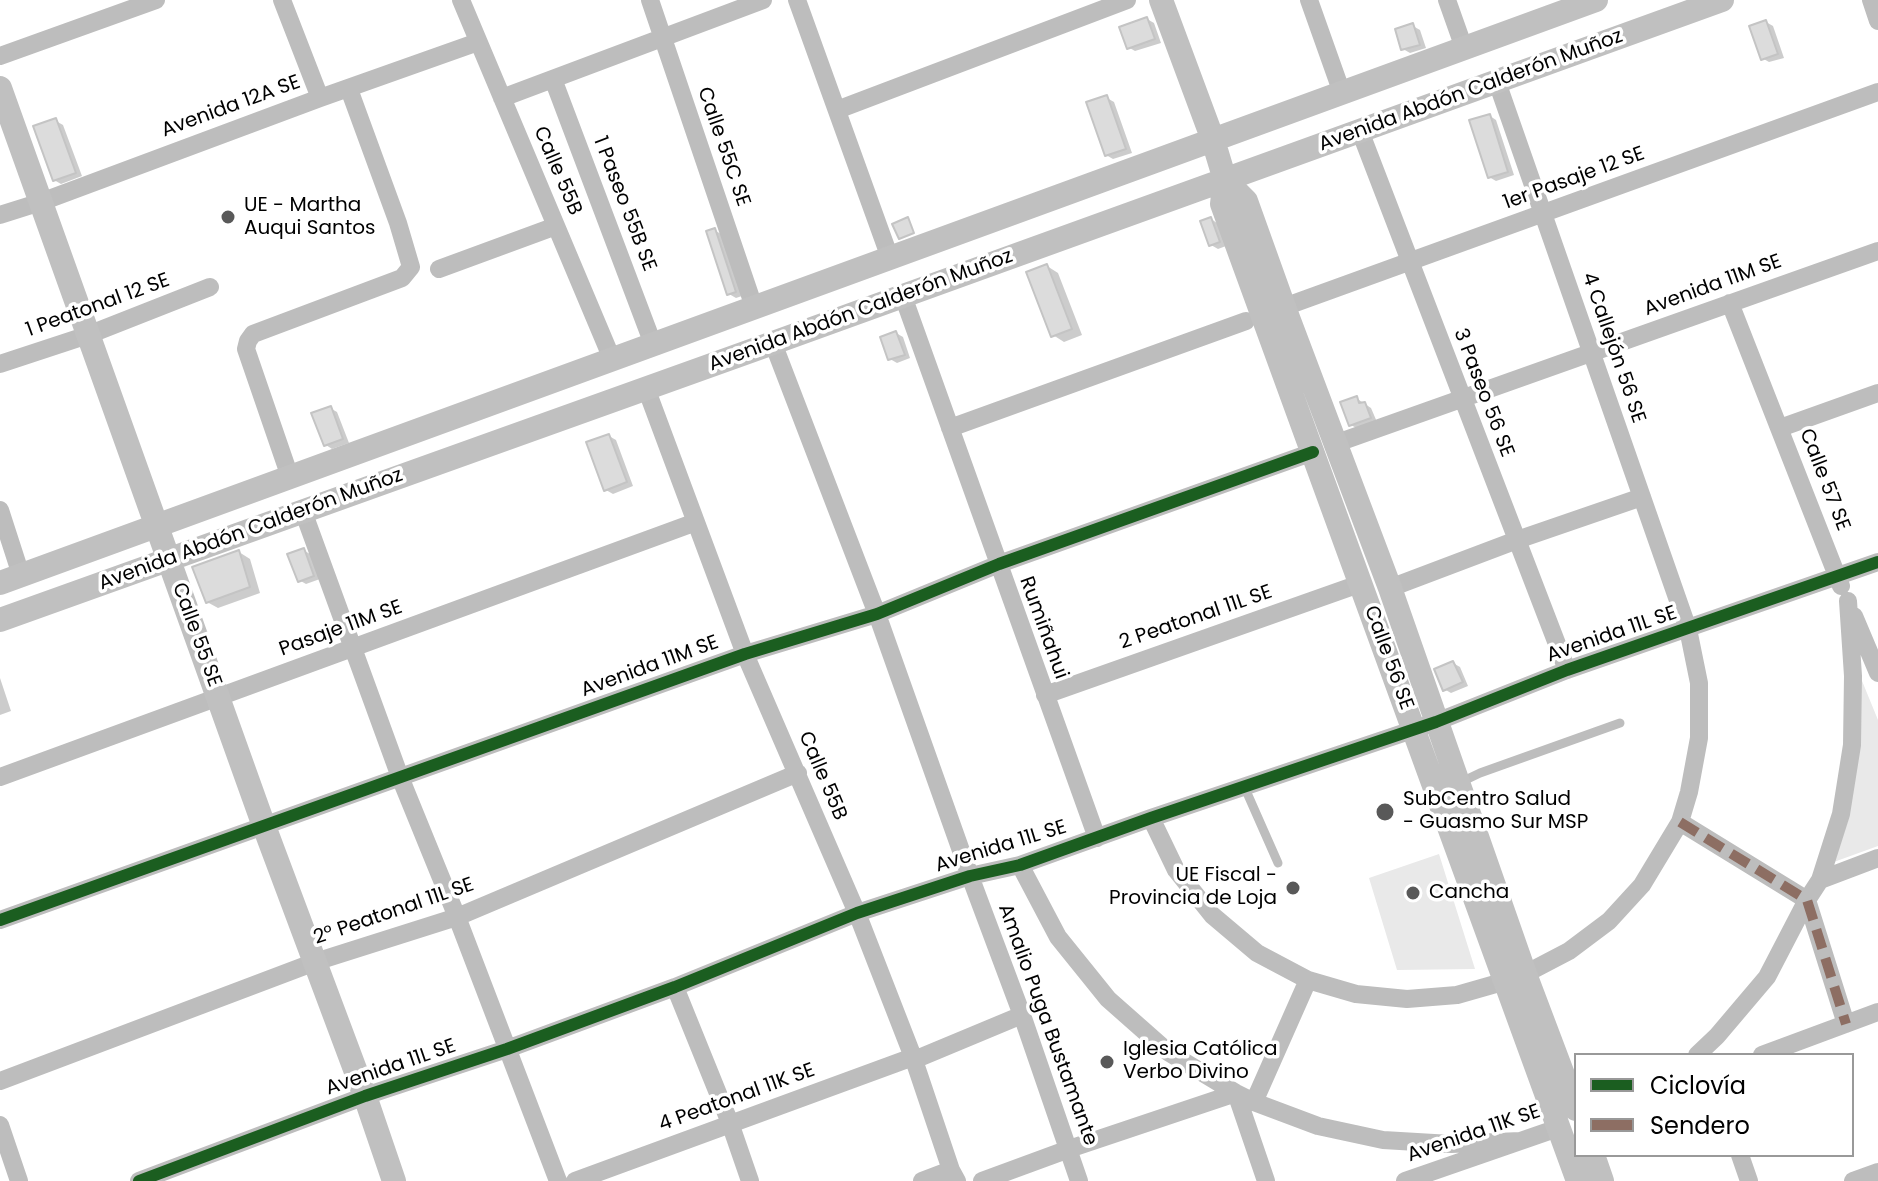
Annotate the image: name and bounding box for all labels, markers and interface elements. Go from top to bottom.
street label: Avenida Abdón Calderón Muñoz [1316,25,1626,157]
street label: Avenida 12A SE [158,71,304,143]
street label: Calle 55C SE [691,84,755,210]
street label: Calle 55B [528,123,586,219]
street label: 1 Paseo 55B SE [587,133,661,275]
street label: 1er Pasaje 12 SE [1500,142,1648,216]
place label: UE - Martha Auqui Santos [244,194,375,241]
marker: UE - Martha Auqui Santos [219,208,237,226]
street label: Avenida Abdón Calderón Muñoz [706,245,1016,377]
street label: Avenida 11M SE [1641,250,1785,322]
street label: 1 Peatonal 12 SE [23,269,173,343]
street label: 4 Callejón 56 SE [1576,270,1650,426]
street label: 3 Paseo 56 SE [1447,325,1519,461]
street label: Calle 57 SE [1794,426,1854,534]
street label: Avenida Abdón Calderón Muñoz [96,464,406,596]
street label: Rumiñahui [1013,573,1073,683]
street label: Calle 55 SE [166,580,226,690]
street label: 2 Peatonal 11L SE [1117,581,1275,655]
street label: Pasaje 11M SE [276,596,406,662]
street label: Avenida 11L SE [1544,602,1680,668]
street label: Calle 56 SE [1358,603,1418,713]
street label: Avenida 11M SE [578,631,722,703]
street label: Calle 55B [793,728,851,824]
place label: SubCentro Salud - Guasmo Sur MSP [1403,788,1588,835]
marker: SubCentro Salud - Guasmo Sur MSP [1374,801,1396,823]
street label: Avenida 11L SE [932,816,1070,878]
place label: UE Fiscal - Provincia de Loja [1109,864,1277,911]
street label: 2° Peatonal 11L SE [311,873,477,951]
marker: UE Fiscal - Provincia de Loja [1284,879,1302,897]
place label: Cancha [1429,881,1509,905]
marker: Cancha [1404,884,1422,902]
street label: Amalio Puga Bustamante [992,901,1102,1149]
street label: Avenida 11L SE [323,1035,459,1101]
place label: Iglesia Católica Verbo Divino [1123,1038,1278,1085]
marker: Iglesia Católica Verbo Divino [1098,1053,1116,1071]
legend [1574,1053,1854,1157]
street label: 4 Peatonal 11K SE [656,1059,818,1137]
text: Ciclovía [1650,1069,1746,1102]
street label: Avenida 11K SE [1404,1100,1544,1168]
text: Sendero [1650,1109,1750,1142]

